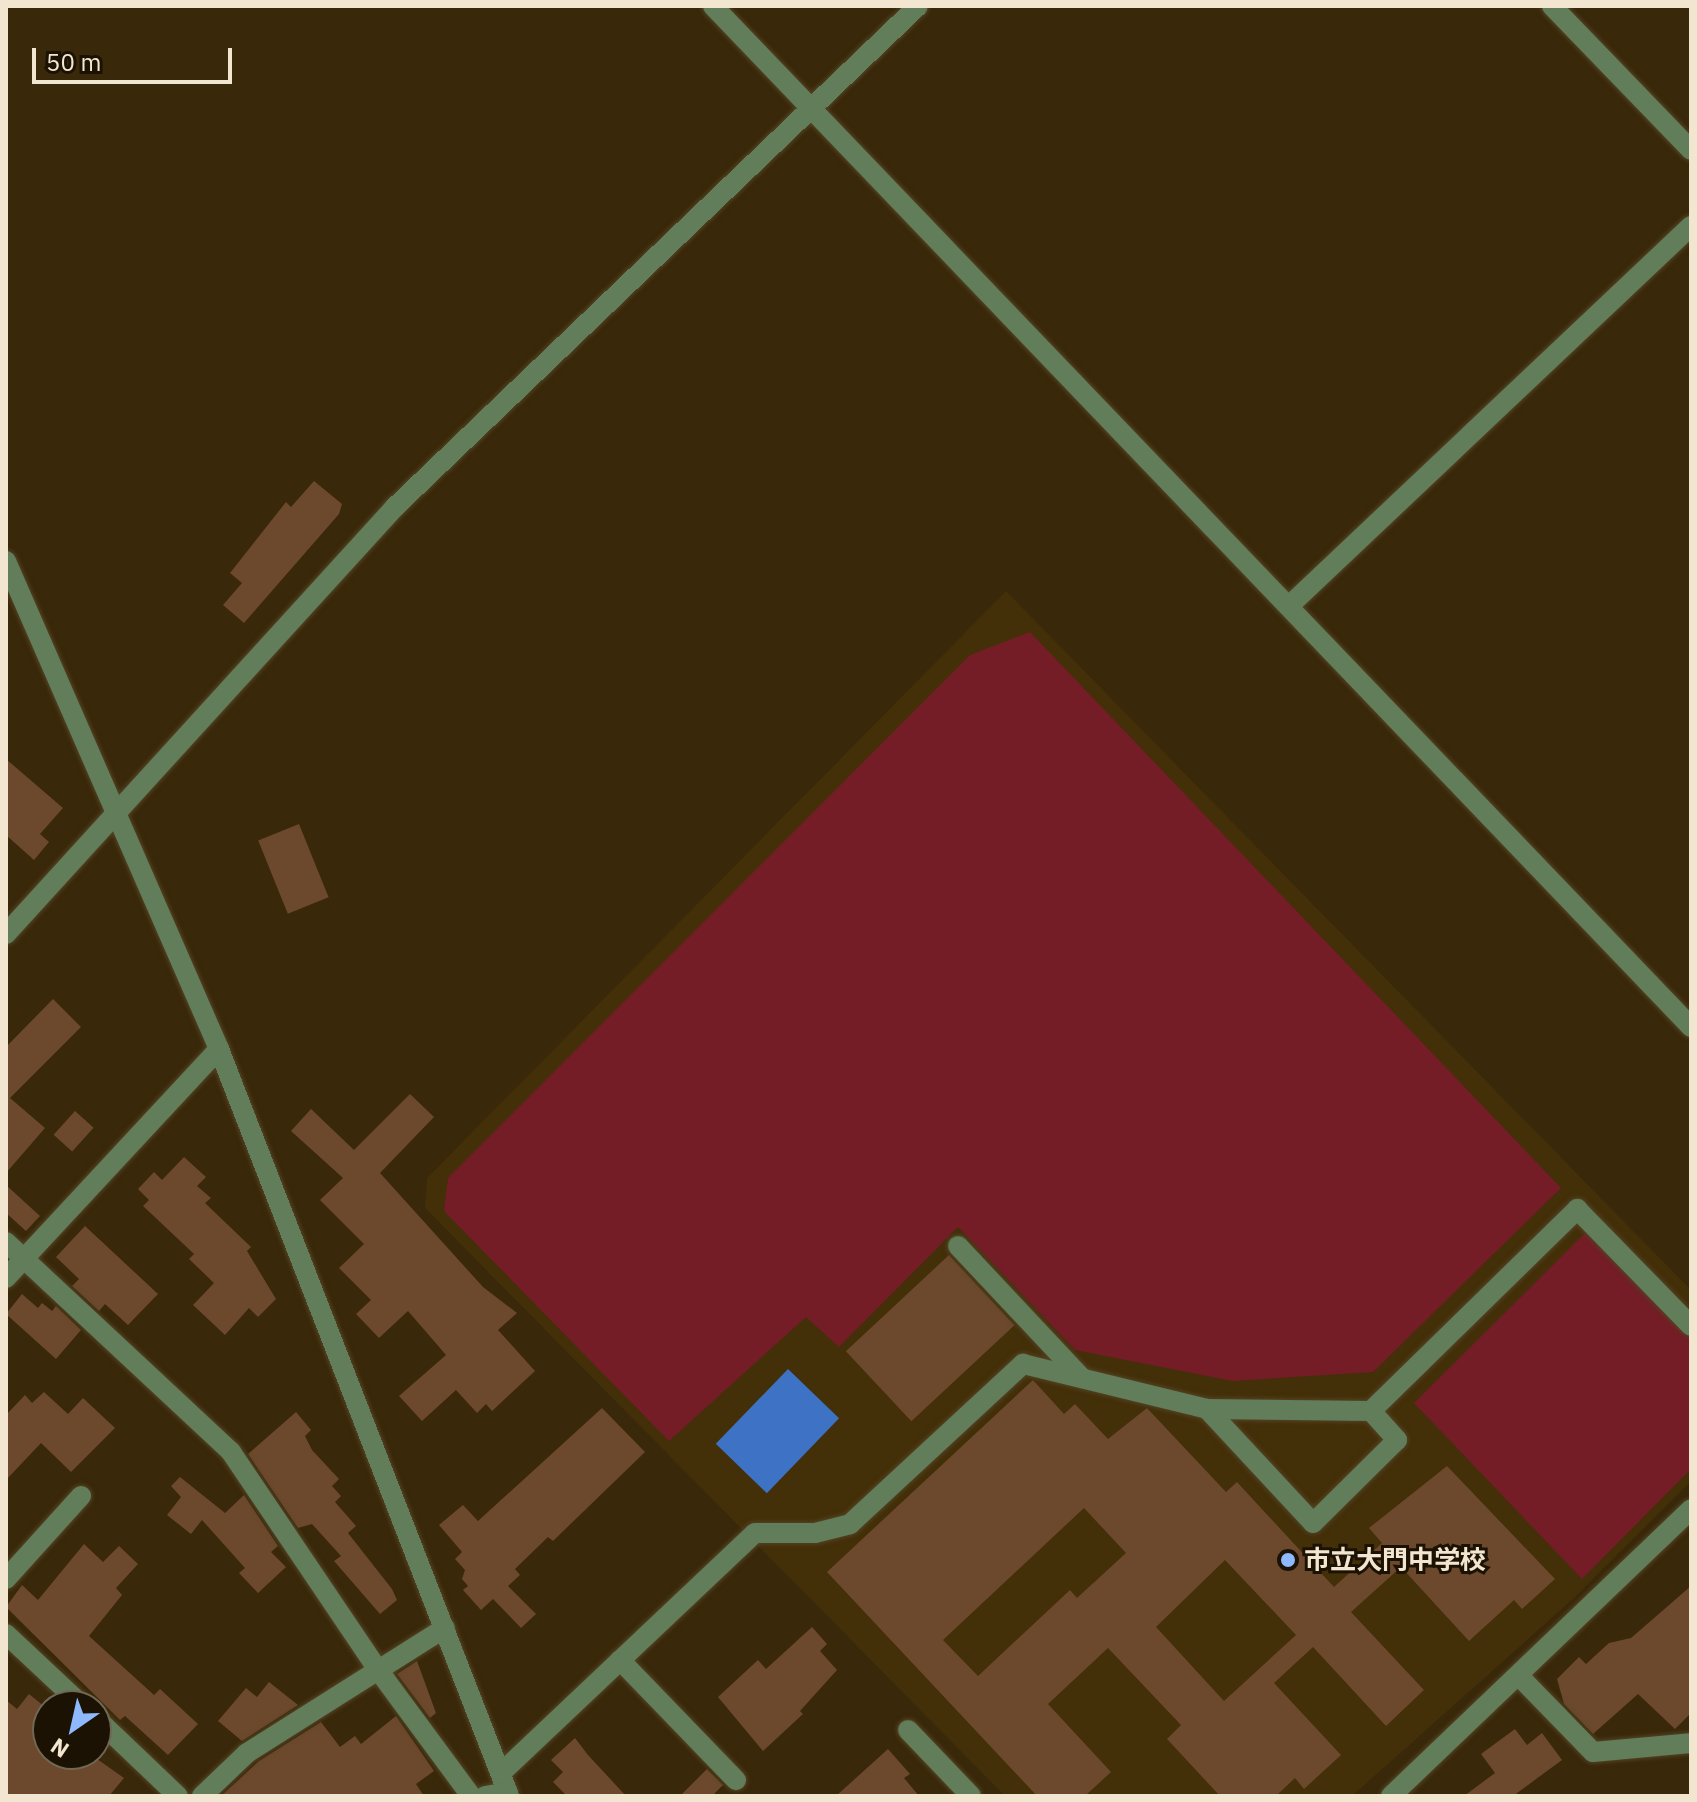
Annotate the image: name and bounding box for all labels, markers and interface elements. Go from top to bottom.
scale bar [36,32,236,82]
text: 50 m [46,46,101,78]
place label: 市立大門中学校 [1304,1544,1486,1576]
marker: 市立大門中学校 [1279,1551,1297,1569]
north arrow [32,1690,112,1770]
text: N [45,1732,74,1765]

